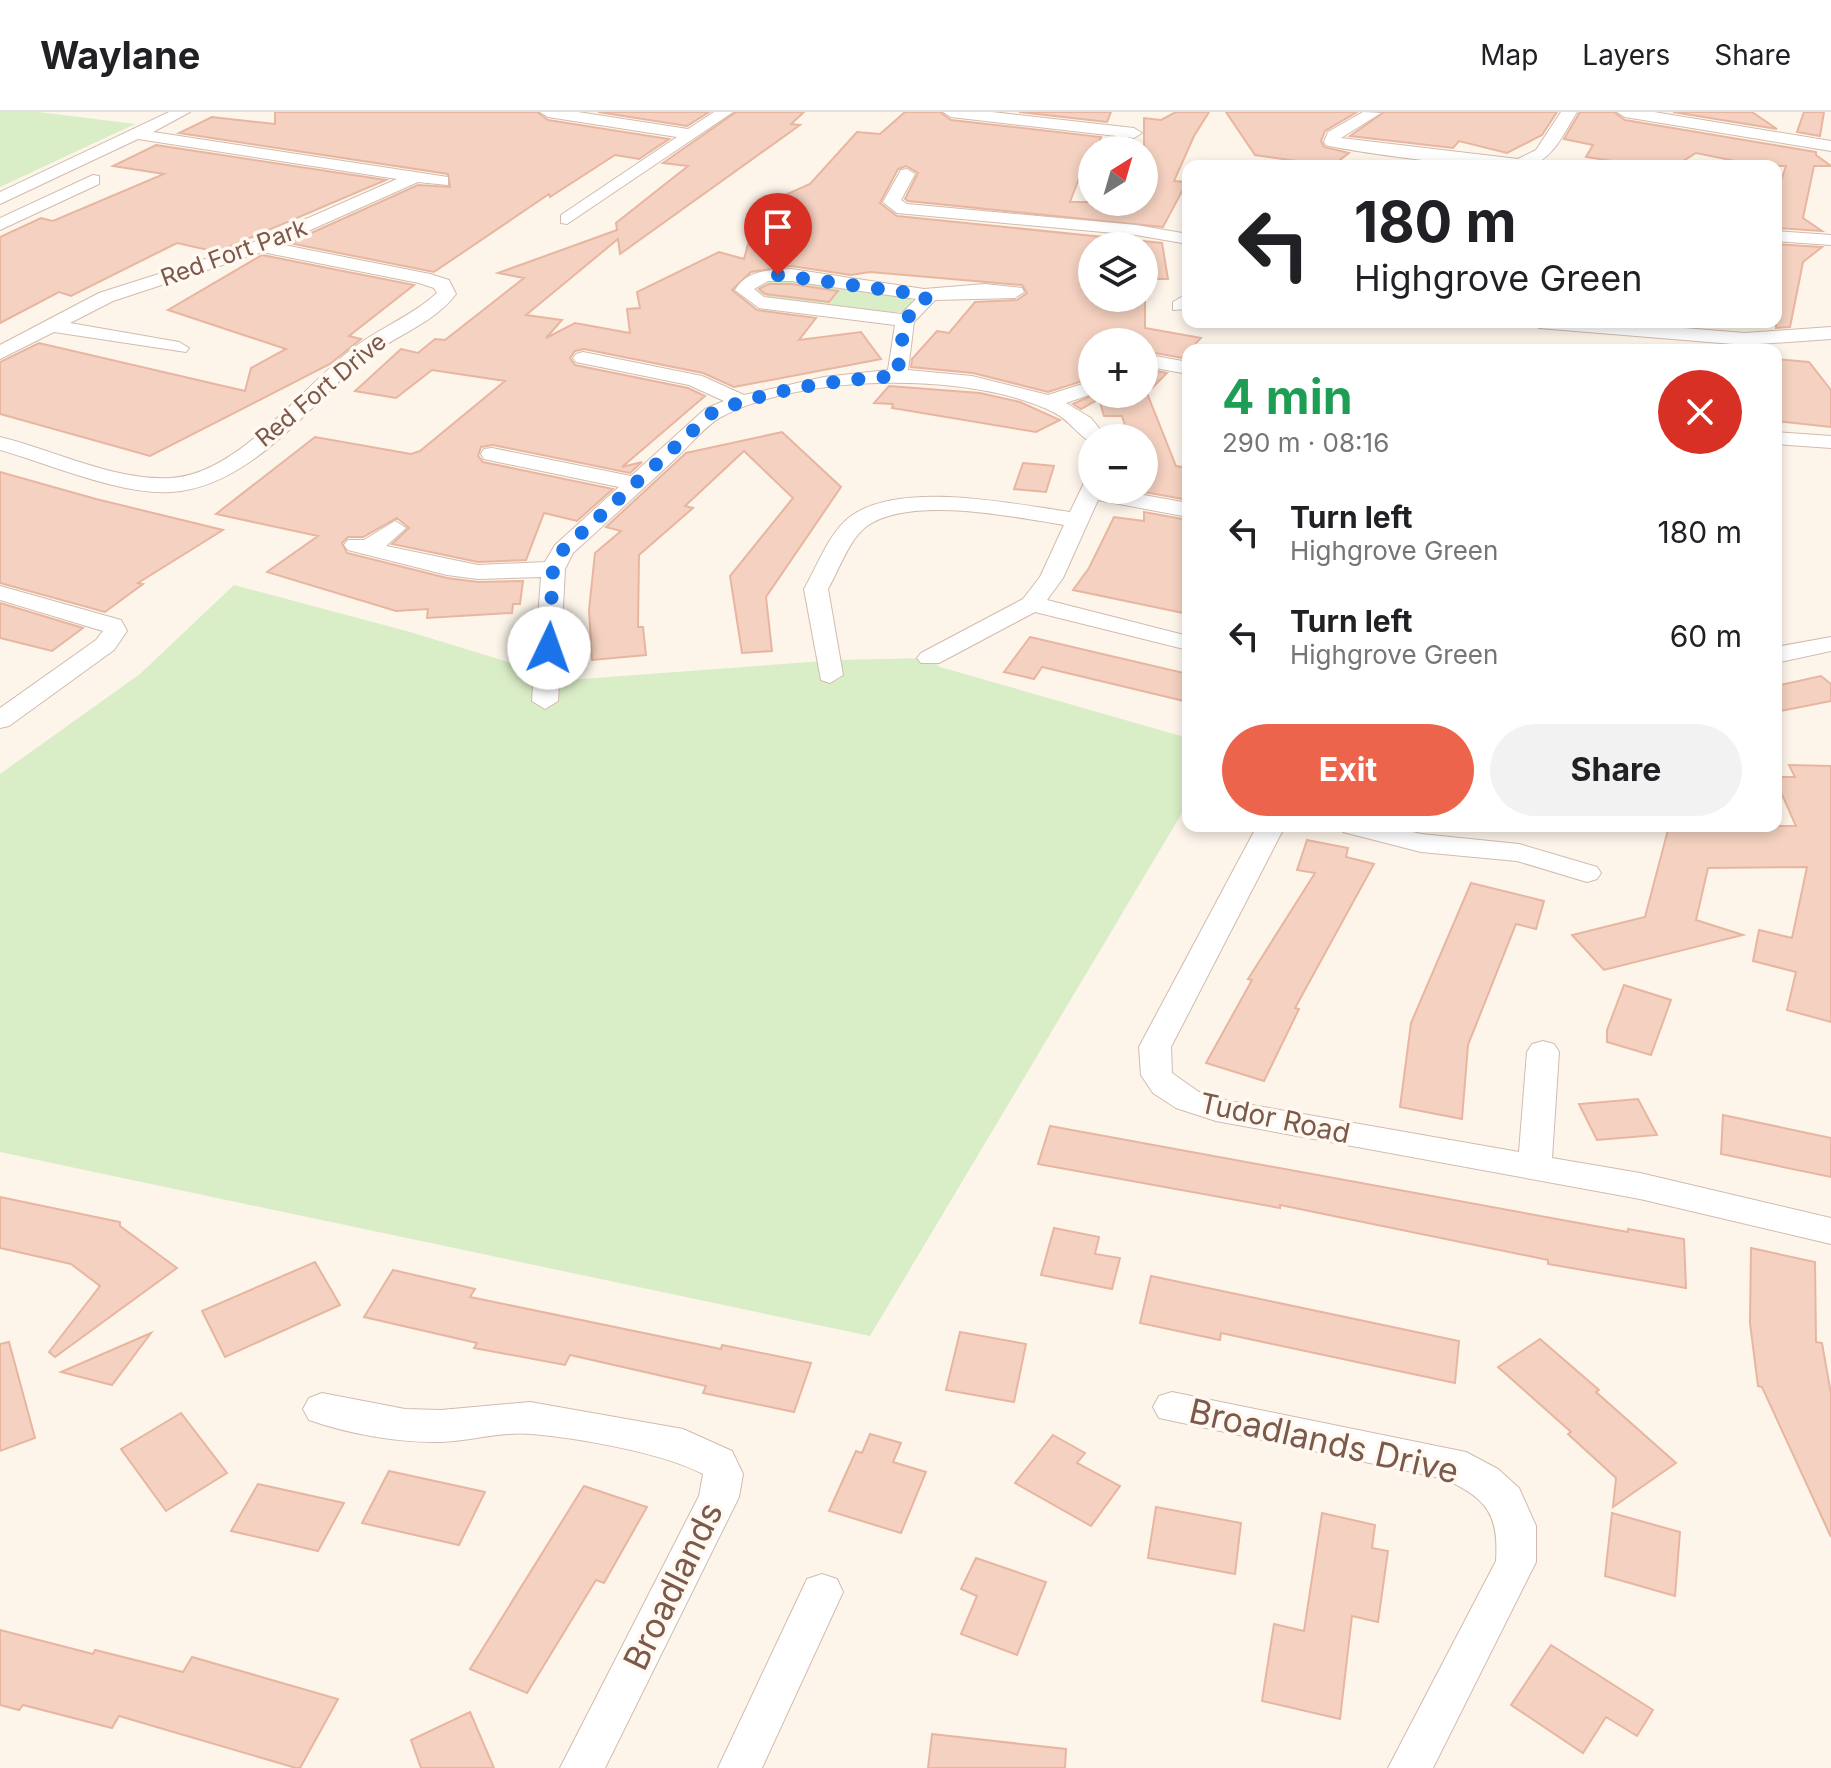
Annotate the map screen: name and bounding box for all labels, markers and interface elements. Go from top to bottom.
text: Waylane [40,32,200,78]
text: Map [1480,38,1538,72]
text: Layers [1582,38,1670,72]
text: Share [1714,38,1791,72]
north arrow [1078,136,1158,216]
map controls [1078,136,1158,504]
text: 180 m [1354,188,1517,256]
icon: left [1222,192,1326,296]
pin [744,193,812,275]
icon: arrive [756,205,800,249]
street label: Red Fort Park [157,213,311,292]
button: layers [1078,232,1158,312]
text: Highgrove Green [1354,256,1642,300]
street label: Red Fort Drive [249,327,392,453]
button: + [1078,328,1158,408]
text: 4 min [1222,367,1353,426]
button: close [1658,370,1742,454]
button: − [1078,424,1158,504]
text: 290 m · 08:16 [1222,427,1389,458]
text: Turn left [1290,499,1412,535]
icon: left [1222,510,1266,554]
text: 180 m [1658,514,1742,550]
text: Highgrove Green [1290,535,1498,566]
text: Turn left [1290,603,1412,639]
position arrow [507,606,591,690]
icon: left [1222,614,1266,658]
text: 60 m [1670,618,1742,654]
text: Highgrove Green [1290,639,1498,670]
button: Exit [1222,724,1474,816]
button: Share [1490,724,1742,816]
street label: Tudor Road [1197,1086,1353,1150]
street label: Broadlands Drive [1185,1390,1463,1491]
street label: Broadlands [614,1495,731,1676]

